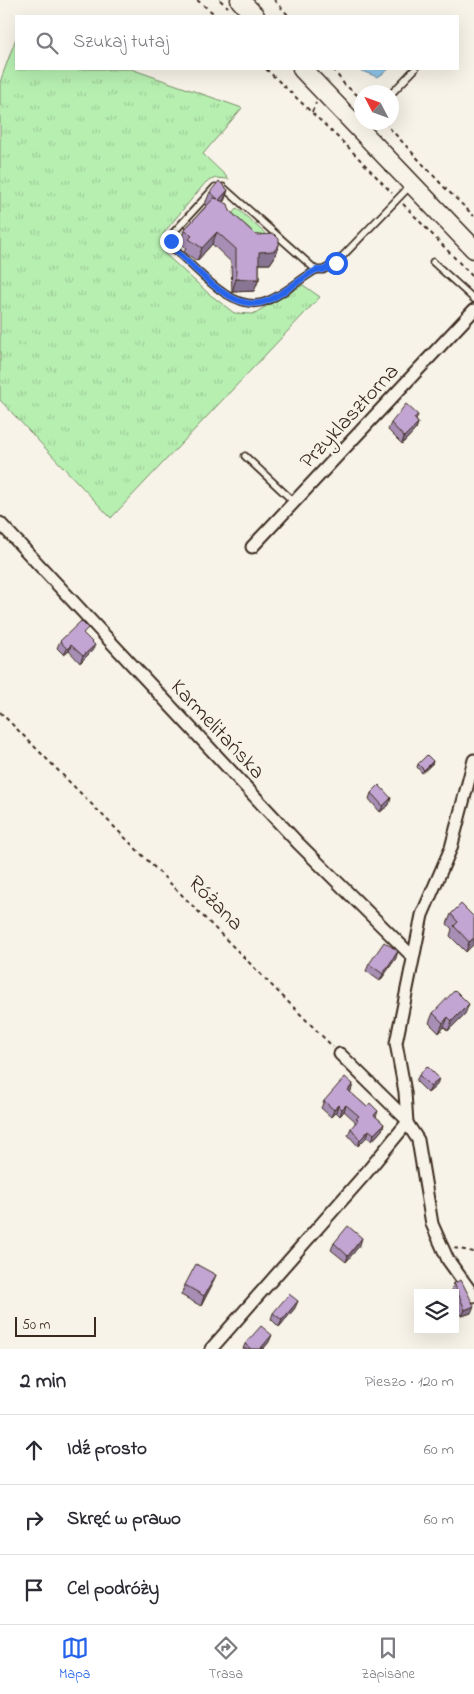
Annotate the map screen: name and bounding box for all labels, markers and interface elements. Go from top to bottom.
search box [15,15,459,70]
icon: search [33,29,61,57]
text: Szukaj tutaj [73,29,169,56]
north arrow [354,85,399,130]
route end [160,230,183,253]
route start [325,252,348,275]
street label: Przyklasztorna [293,357,408,478]
street label: Karmelitańska [162,673,272,787]
street label: Różana [180,869,250,939]
map controls [414,1289,459,1334]
button: layers [414,1289,459,1334]
scale bar [15,1314,96,1337]
text: 50 m [22,1315,50,1336]
text: 2 min [20,1367,66,1397]
text: Pieszo · 120 m [365,1370,454,1394]
icon: ahead [20,1436,48,1464]
text: Idź prosto [67,1436,147,1463]
text: 60 m [424,1438,454,1462]
icon: right [20,1506,48,1534]
text: Skręć w prawo [67,1506,181,1533]
text: 60 m [424,1508,454,1532]
icon: arrive [20,1576,48,1604]
text: Cel podróży [67,1576,159,1603]
tab: Mapa [59,1634,90,1685]
tab: Trasa [209,1634,243,1685]
tab: Zapisane [361,1634,415,1685]

